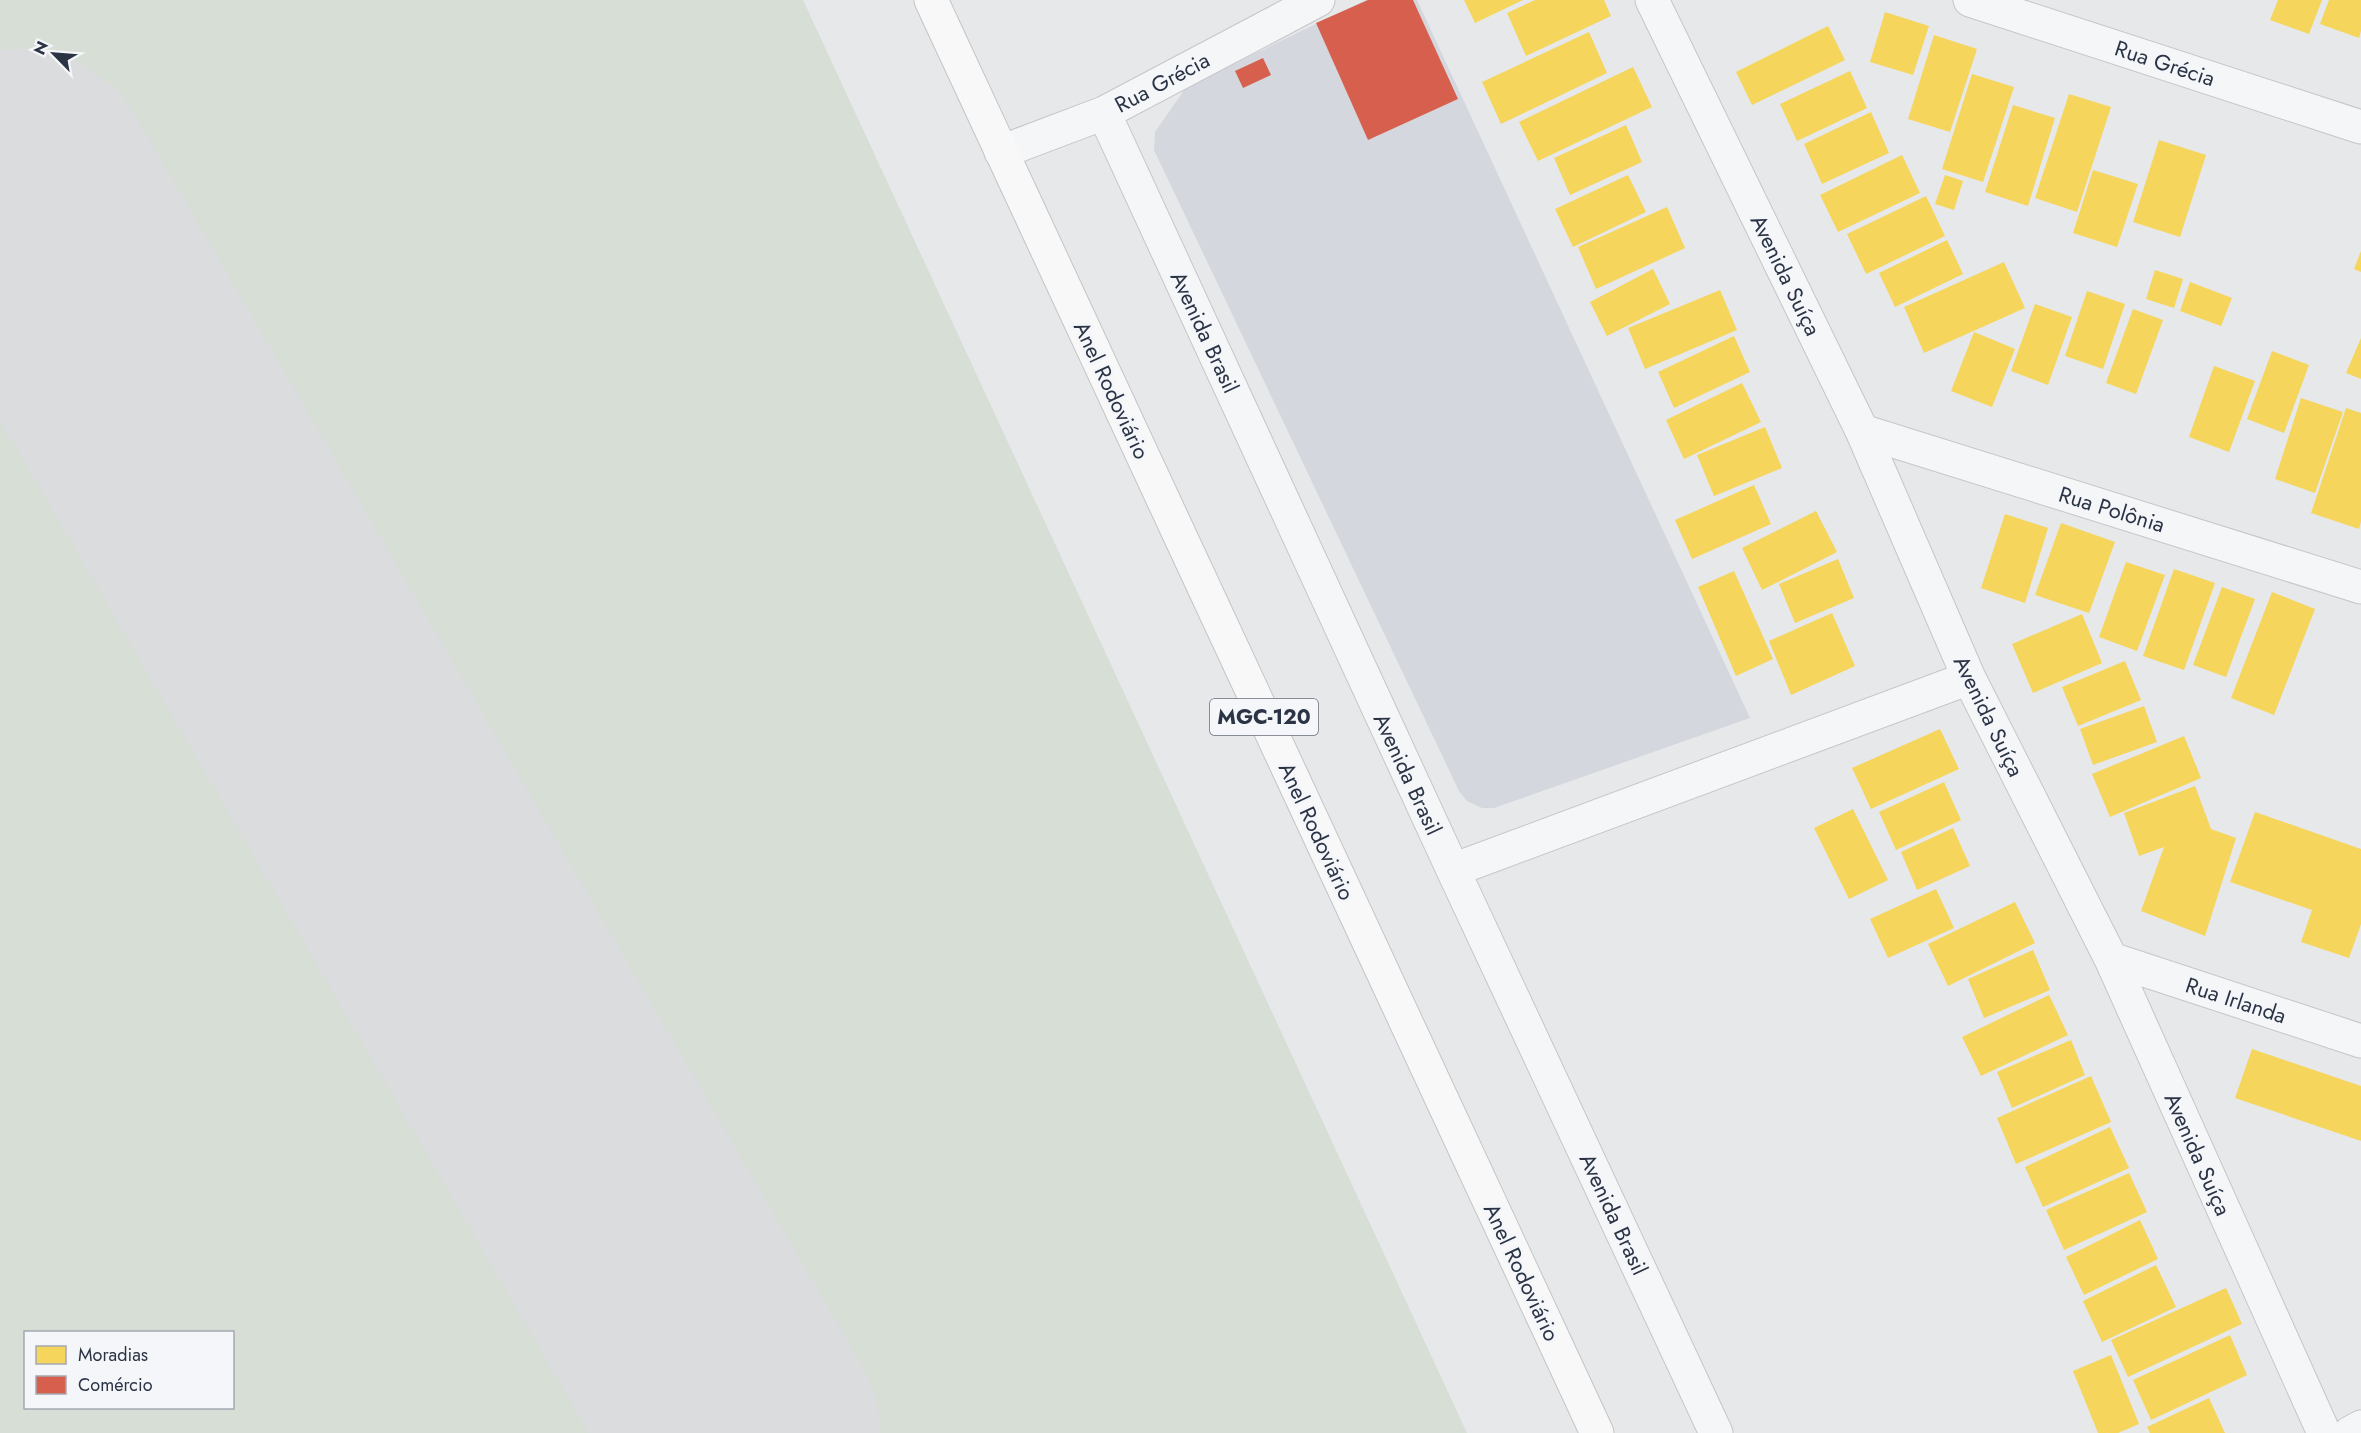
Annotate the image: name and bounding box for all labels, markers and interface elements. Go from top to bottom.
north arrow [24,24,84,84]
street label: Rua Grécia [2111,32,2219,94]
text: N [28,37,54,58]
street label: Rua Grécia [1109,44,1215,120]
street label: Avenida Suíça [1743,209,1829,341]
street label: Avenida Brasil [1163,266,1247,398]
street label: Anel Rodoviário [1066,316,1158,464]
street label: Rua Polônia [2055,478,2169,540]
street label: Avenida Suíça [1946,650,2032,782]
road number: MGC-120 [1210,699,1318,735]
street label: Avenida Brasil [1366,708,1450,840]
street label: Anel Rodoviário [1271,757,1363,905]
street label: Rua Irlanda [2181,969,2291,1031]
street label: Avenida Suíça [2157,1087,2239,1221]
street label: Avenida Brasil [1572,1148,1656,1280]
street label: Anel Rodoviário [1476,1198,1568,1346]
legend [24,1331,234,1409]
text: Moradias [78,1342,148,1368]
text: Comércio [78,1372,153,1398]

